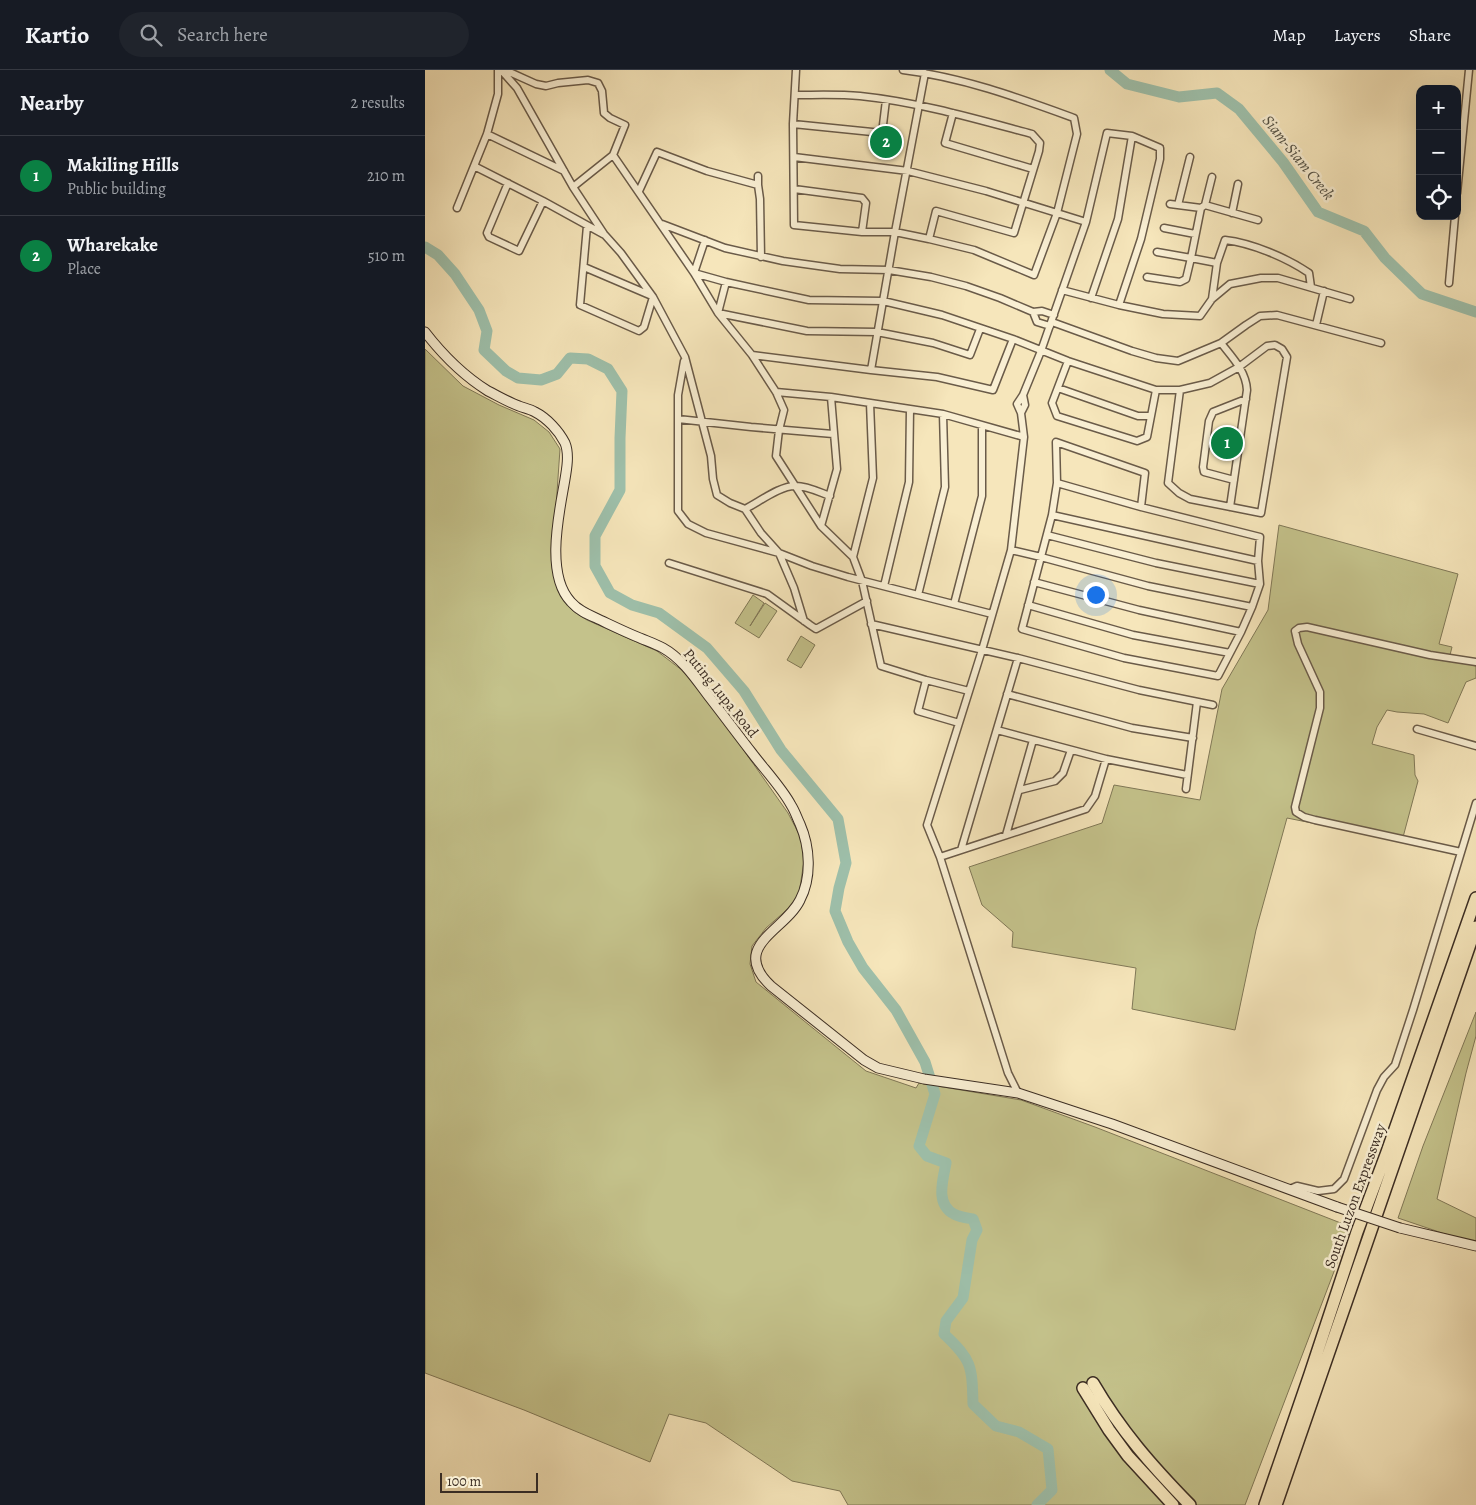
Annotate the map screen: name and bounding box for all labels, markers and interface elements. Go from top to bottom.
search box [119,12,469,57]
text: Kartio [25,19,89,51]
icon: search [137,21,165,49]
text: Search here [177,22,268,48]
text: Map [1273,23,1306,47]
text: Layers [1334,23,1381,47]
text: Share [1409,23,1451,47]
map controls [1416,85,1461,220]
button: + [1416,85,1461,130]
text: Nearby [20,89,83,117]
text: 2 results [350,92,405,114]
water label: Siam-Siam Creek [1257,110,1339,205]
pin: 2 [870,123,902,161]
button: − [1416,130,1461,175]
text: Makiling Hills [67,152,179,178]
text: 1 [33,165,39,187]
text: 210 m [367,165,405,187]
button: locate [1416,175,1461,220]
text: Public building [67,178,166,200]
text: Wharekake [67,232,158,258]
text: 2 [32,245,40,267]
text: 510 m [368,245,405,267]
text: Place [67,258,101,280]
pin: 1 [1211,424,1243,462]
your location [1083,582,1109,608]
street label: Puting Lupa Road [679,644,764,742]
street label: South Luzon Expressway [1320,1121,1391,1271]
scale bar [440,1470,537,1493]
text: 100 m [447,1472,481,1491]

